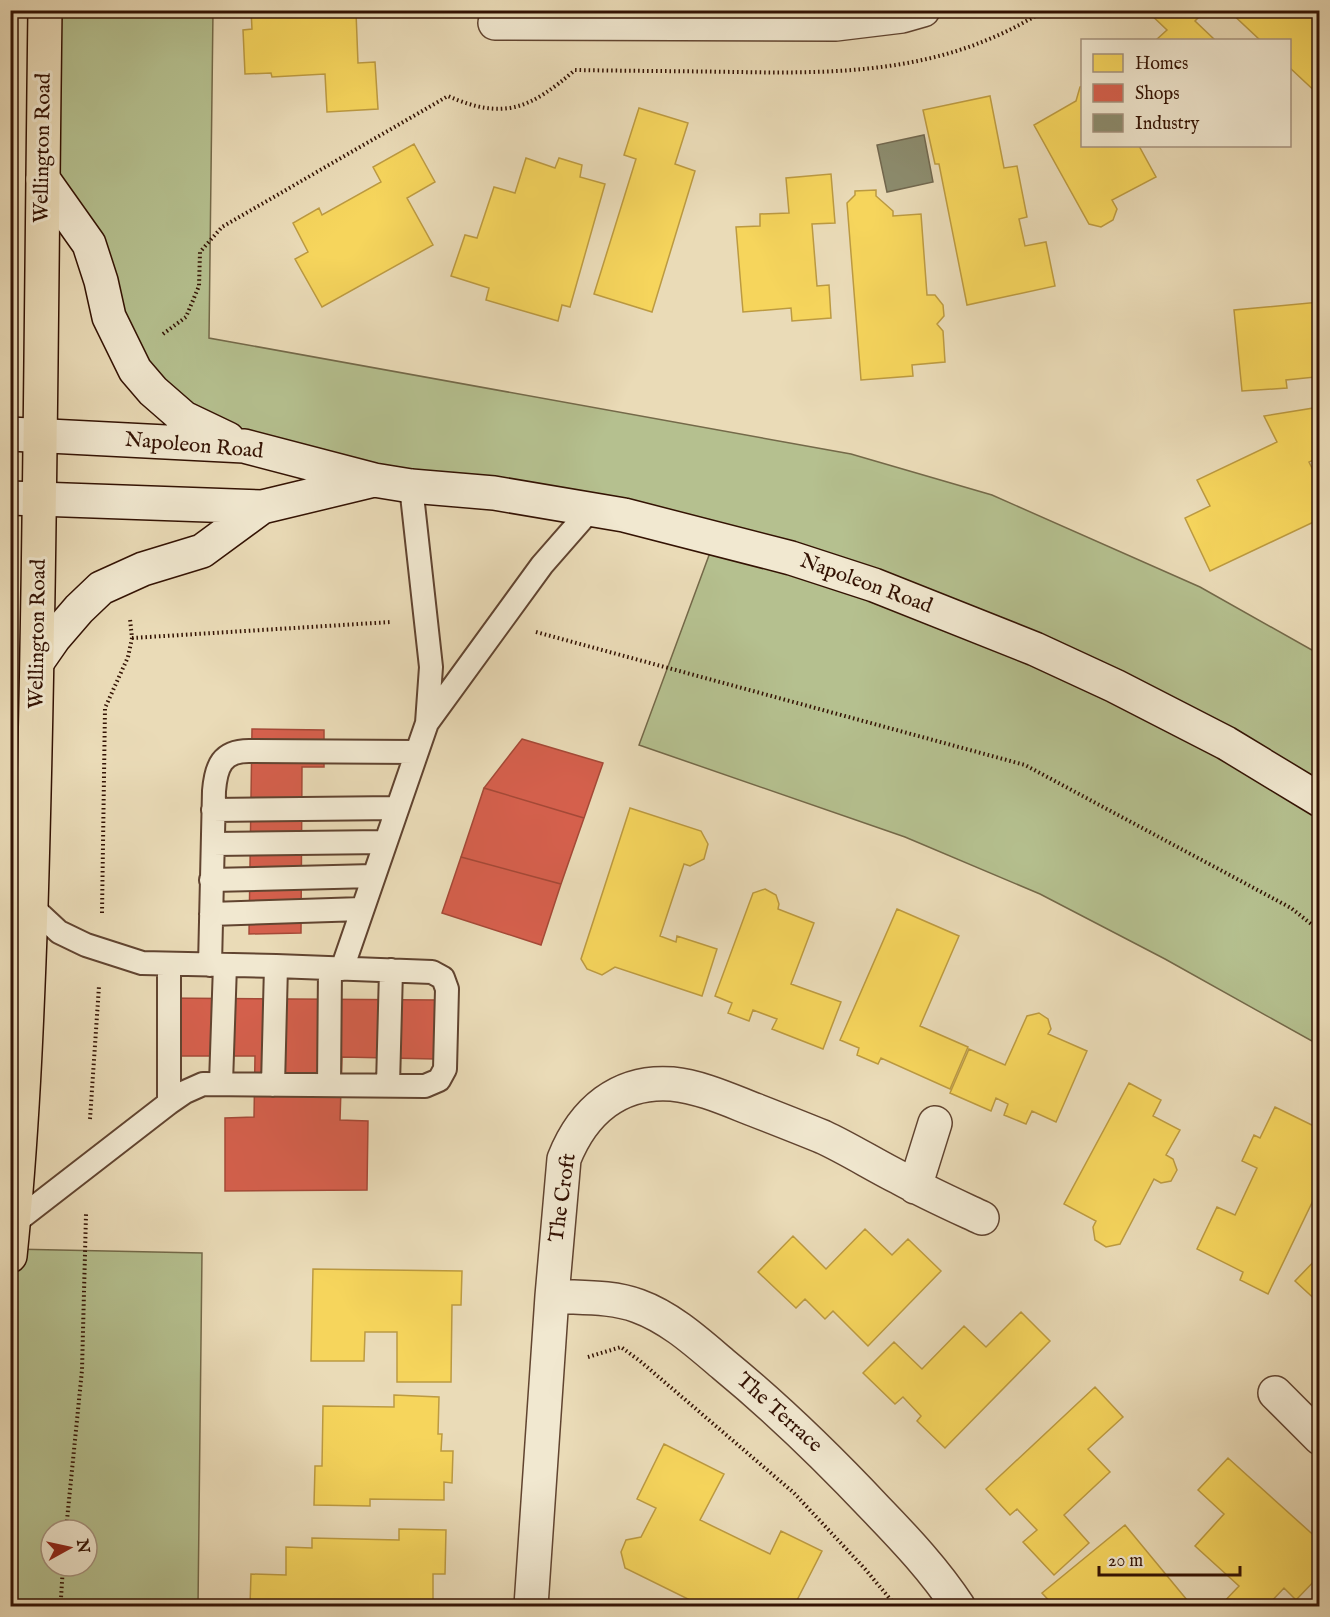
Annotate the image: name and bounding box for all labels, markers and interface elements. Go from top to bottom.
legend [1081,39,1291,147]
text: Homes [1135,53,1188,76]
street label: Wellington Road [28,72,58,223]
text: Shops [1135,83,1180,106]
text: Industry [1135,113,1199,136]
street label: Napoleon Road [124,426,265,466]
street label: Napoleon Road [796,548,937,621]
street label: Wellington Road [23,558,53,709]
street label: The Croft [543,1152,583,1244]
street label: The Terrace [730,1367,828,1459]
north arrow [39,1518,99,1578]
text: N [71,1537,93,1555]
scale bar [1099,1539,1240,1577]
text: 20 m [1108,1550,1143,1573]

